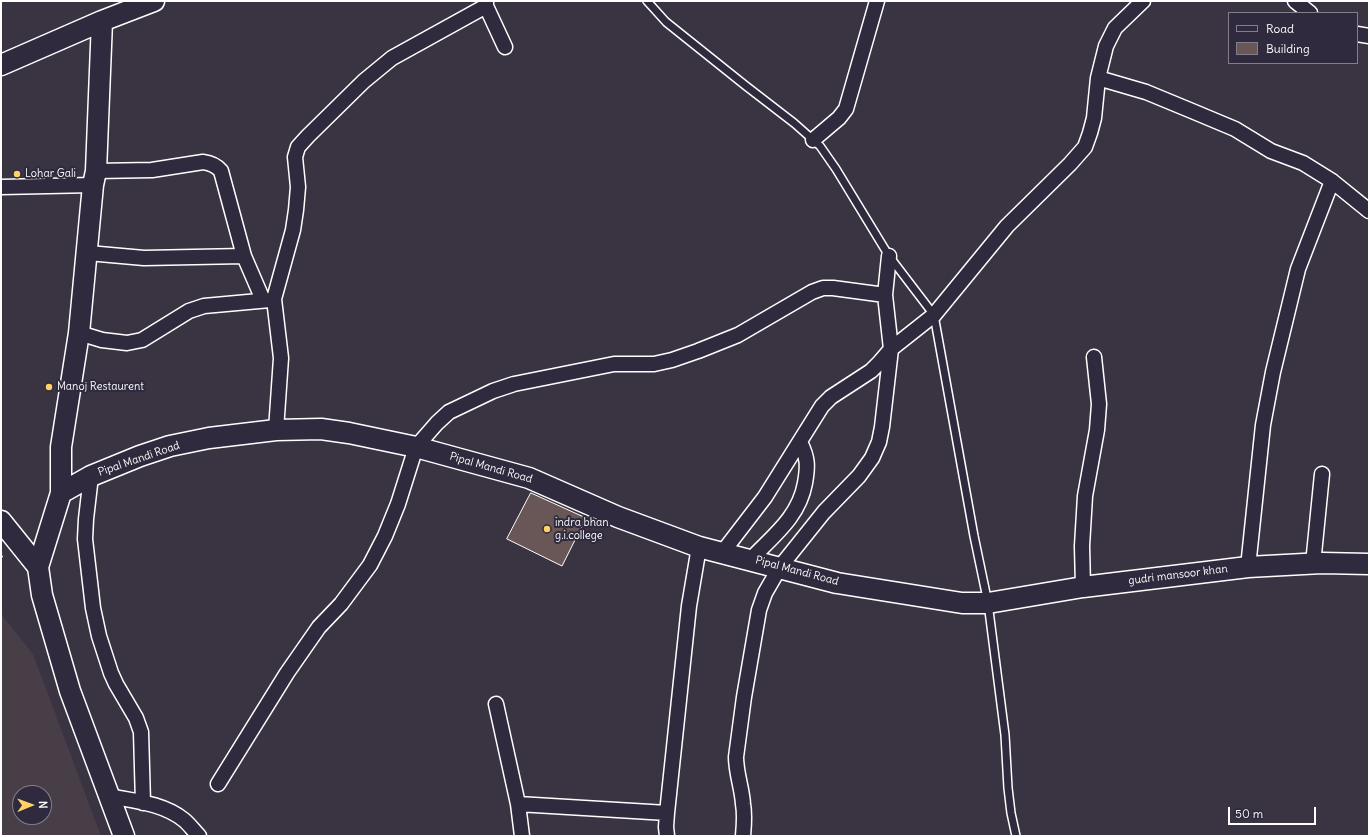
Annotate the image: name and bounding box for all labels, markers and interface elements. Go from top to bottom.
legend [1228,12,1358,64]
text: Road [1266,21,1294,36]
text: Building [1266,41,1310,56]
place label: Lohar Gali [25,167,76,181]
marker: Lohar Gali [12,169,22,179]
place label: Manoj Restaurent [57,380,144,394]
marker: Manoj Restaurent [44,382,54,392]
street label: Pipal Mandi Road [96,439,182,479]
street label: Pipal Mandi Road [448,450,534,486]
place label: indra bhan g.i.college [555,516,609,542]
marker: indra bhan g.i.college [542,524,552,534]
street label: Pipal Mandi Road [754,554,840,588]
street label: gudri mansoor khan [1128,562,1228,588]
north arrow [12,785,52,825]
scale bar [1230,799,1318,825]
text: N [36,801,50,809]
text: 50 m [1235,806,1263,821]

